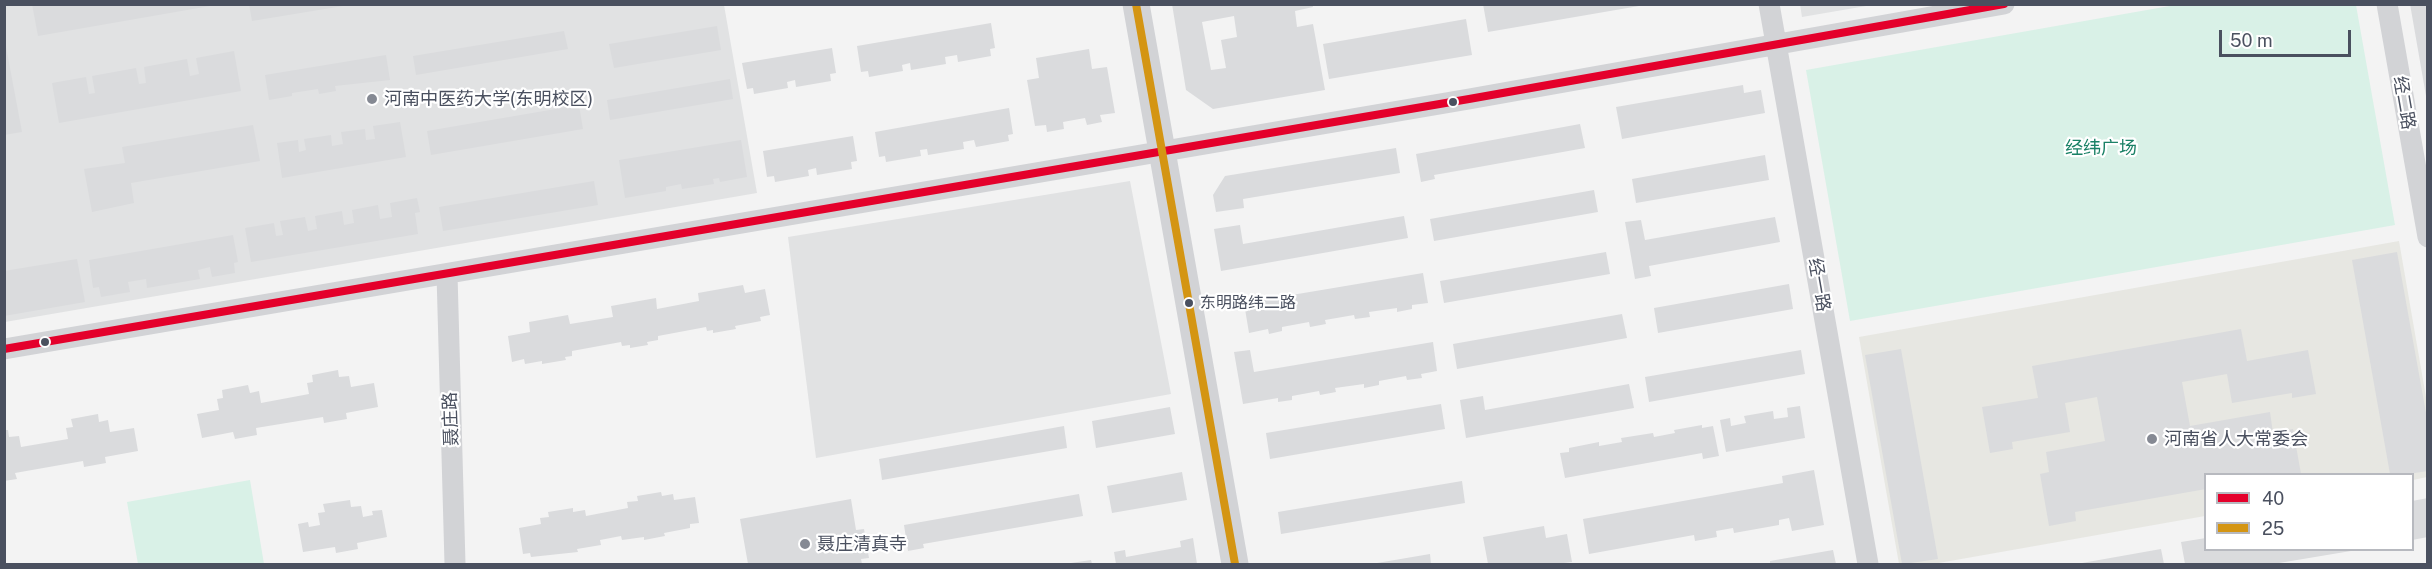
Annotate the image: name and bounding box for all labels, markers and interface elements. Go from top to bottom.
scale bar [2222,18,2354,56]
text: 50 m [2230,30,2273,51]
street label: 经二路 [2389,75,2419,131]
place label: 河南中医药大学(东明校区) [384,88,593,110]
marker: 河南中医药大学(东明校区) [365,92,379,106]
unlabelled marker [1447,96,1459,108]
park label: 经纬广场 [2065,137,2137,159]
street label: 经一路 [1804,257,1834,313]
place label: 东明路纬二路 [1200,293,1296,313]
marker: 东明路纬二路 [1183,297,1195,309]
unlabelled marker [39,336,51,348]
street label: 聂庄路 [439,392,463,446]
place label: 河南省人大常委会 [2164,428,2308,450]
marker: 河南省人大常委会 [2145,432,2159,446]
legend [2204,473,2414,551]
text: 40 [2262,488,2284,509]
text: 25 [2262,518,2284,539]
place label: 聂庄清真寺 [817,533,907,555]
marker: 聂庄清真寺 [798,537,812,551]

